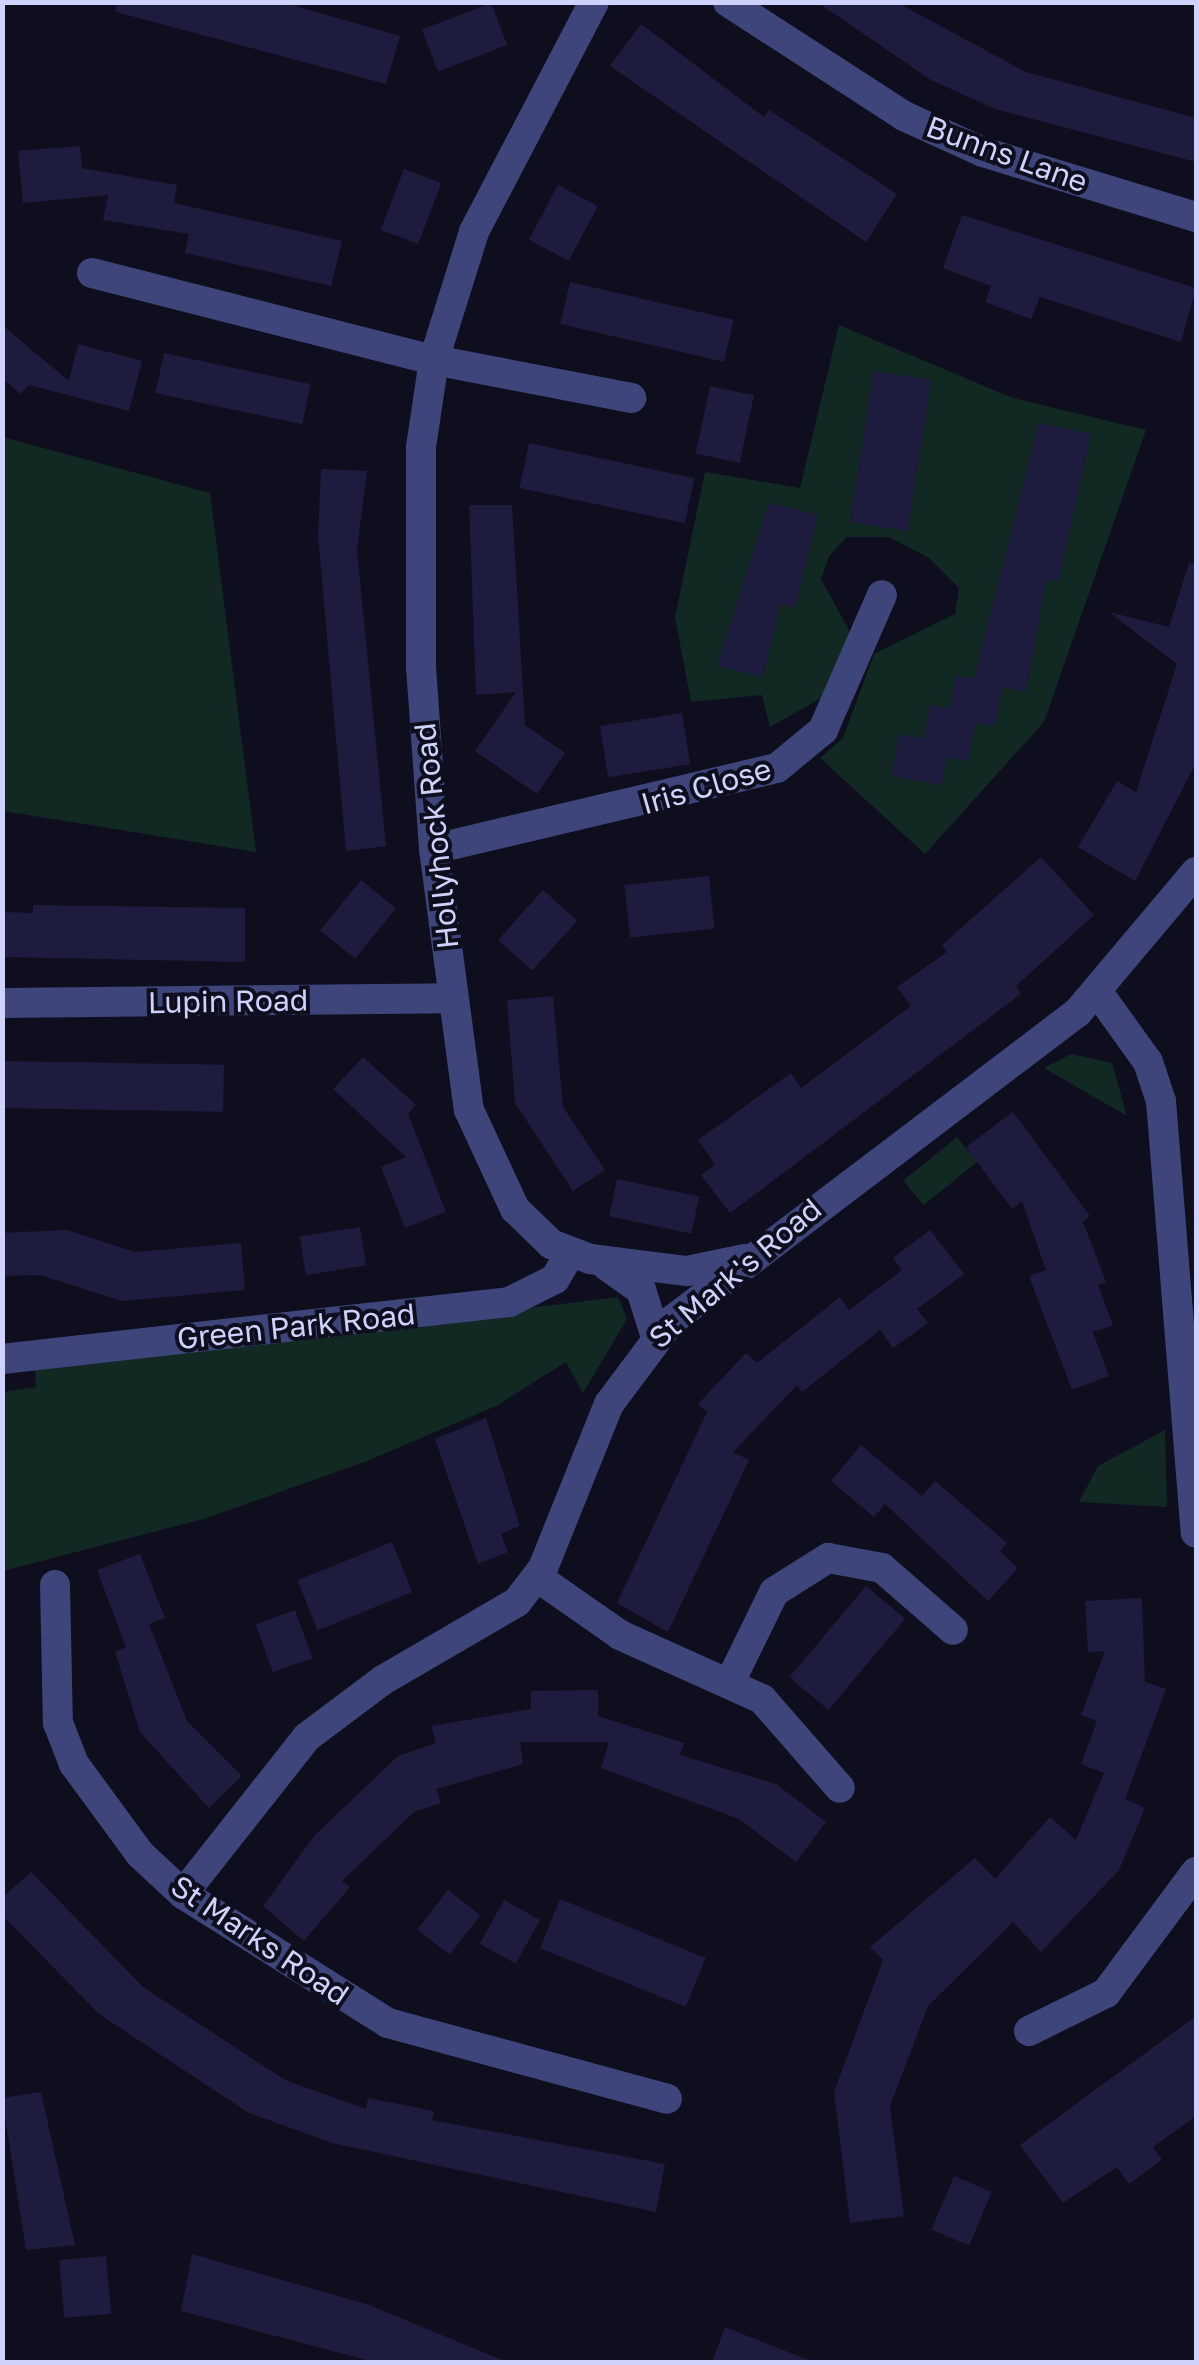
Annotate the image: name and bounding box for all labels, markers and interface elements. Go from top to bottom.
street label: Bunns Lane [922,108,1092,200]
street label: Hollyhock Road [406,721,466,951]
street label: Iris Close [637,750,775,822]
street label: Lupin Road [147,982,309,1020]
street label: St Mark's Road [642,1191,828,1355]
street label: Green Park Road [175,1296,417,1356]
street label: St Marks Road [164,1867,356,2013]

